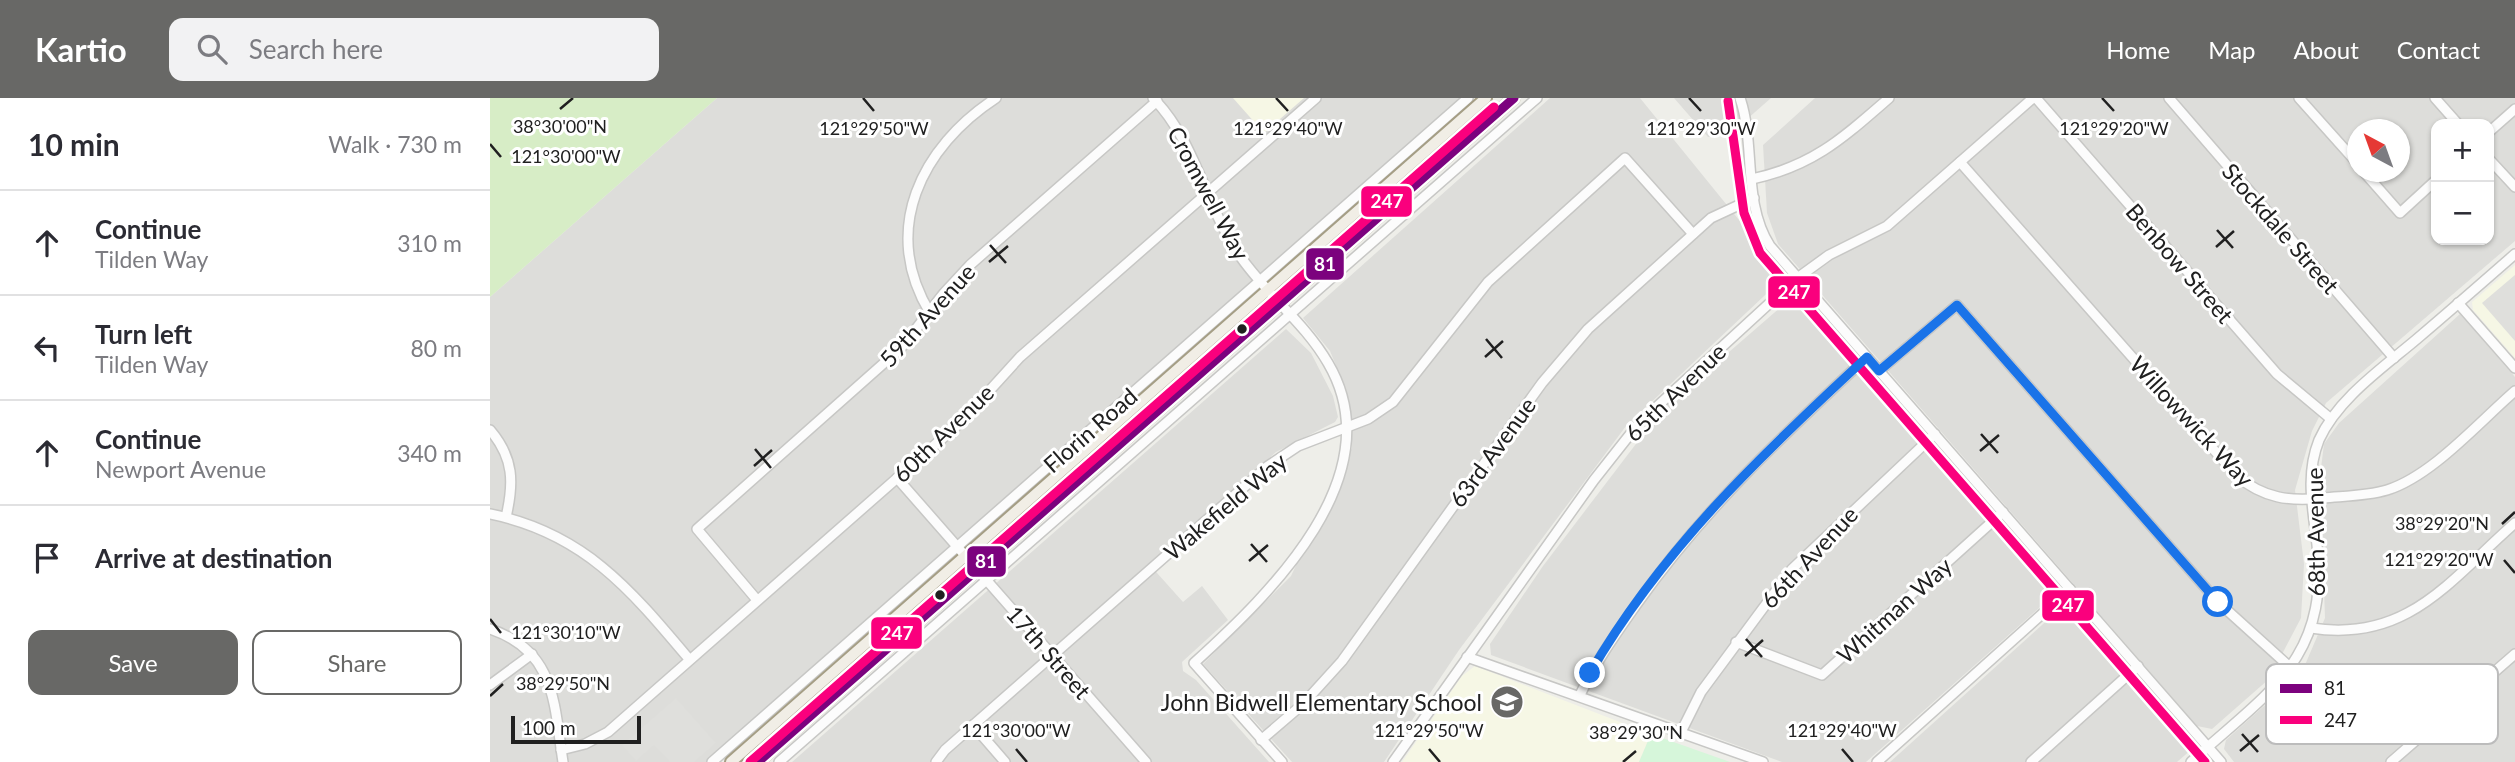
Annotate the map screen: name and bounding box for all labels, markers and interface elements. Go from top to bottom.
search box [169,18,659,81]
text: Kartio [35,29,127,69]
icon: search [193,30,231,68]
text: Search here [249,33,383,65]
text: Home [2106,35,2170,64]
text: Map [2208,35,2256,64]
text: About [2294,35,2359,64]
text: Contact [2397,35,2480,64]
text: 38°30'00"N [513,115,607,137]
text: 121°29'50"W [819,117,929,139]
text: 121°29'40"W [1233,117,1343,139]
text: 121°29'30"W [1646,117,1756,139]
text: 121°29'20"W [2059,117,2169,139]
north arrow [2347,119,2410,182]
map controls [2431,119,2494,245]
button: + [2431,119,2494,182]
street label: Cromwell Way [1162,121,1256,265]
text: 10 min [28,126,120,162]
text: Walk · 730 m [328,130,462,158]
text: 121°30'00"W [511,145,621,167]
street label: Stockdale Street [2217,157,2346,299]
button: − [2431,182,2494,245]
line badge: 247 [1360,185,1413,218]
text: 247 [1370,189,1404,212]
street label: Benbow Street [2120,197,2240,329]
text: Continue [95,213,201,245]
icon: ahead [28,224,66,262]
text: 310 m [397,229,462,257]
text: Tilden Way [95,245,208,273]
line badge: 81 [1305,247,1345,281]
text: 81 [1314,252,1336,275]
street label: 59th Avenue [873,258,981,372]
line badge: 247 [1767,275,1821,309]
text: 247 [1777,280,1811,303]
text: Turn left [95,318,192,350]
unlabelled marker [1235,322,1249,336]
icon: left [28,329,66,367]
text: 80 m [411,334,462,362]
street label: 65th Avenue [1619,337,1731,447]
text: Tilden Way [95,350,208,378]
street label: Willowwick Way [2124,350,2260,492]
street label: 60th Avenue [887,378,999,488]
street label: Florin Road [1037,382,1143,478]
street label: 63rd Avenue [1443,392,1541,512]
text: Continue [95,423,201,455]
icon: ahead [28,434,66,472]
text: 340 m [397,439,462,467]
street label: Wakefield Way [1158,446,1292,565]
text: Newport Avenue [95,455,266,483]
street label: 68th Avenue [2300,467,2330,597]
street label: 66th Avenue [1755,500,1863,614]
text: 38°29'20"N [2395,512,2489,534]
icon: arrive [28,539,66,577]
text: Arrive at destination [95,542,332,574]
line badge: 81 [966,545,1007,578]
text: 121°29'20"W [2384,548,2494,570]
text: 81 [975,549,997,572]
street label: Whitman Way [1831,551,1957,669]
route start [2202,586,2233,617]
unlabelled marker [933,588,947,602]
line badge: 247 [2041,589,2095,622]
text: 247 [2051,593,2085,616]
street label: 17th Street [1001,600,1098,705]
line badge: 247 [870,616,923,650]
text: 121°30'10"W [511,621,621,643]
text: 247 [880,621,914,644]
button: Save [28,630,238,695]
button: Share [252,630,462,695]
route end [1574,657,1605,688]
legend [2266,664,2498,744]
text: 38°29'50"N [516,672,610,694]
text: 81 [2324,676,2346,699]
school or university icon: John Bidwell Elementary School [1488,683,1526,721]
place label: John Bidwell Elementary School [1161,688,1482,716]
text: 247 [2324,708,2357,731]
scale bar [511,713,640,745]
text: 100 m [522,716,576,739]
text: 121°30'00"W [961,719,1071,741]
text: 121°29'50"W [1374,719,1484,741]
text: 121°29'40"W [1787,719,1897,741]
text: 38°29'30"N [1589,721,1683,743]

